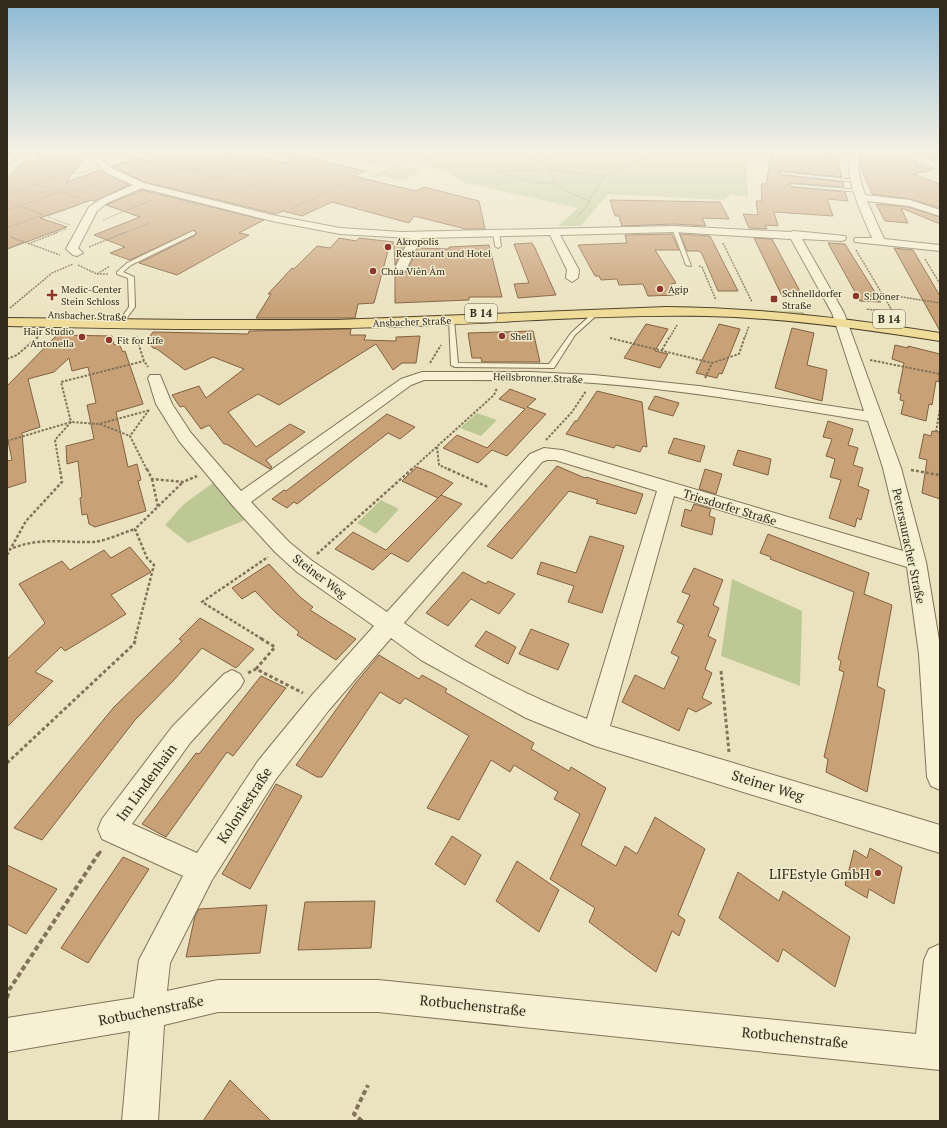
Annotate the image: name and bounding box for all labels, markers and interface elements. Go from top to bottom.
place label: Akropolis Restaurant und Hotel [396,235,491,260]
marker: Akropolis Restaurant und Hotel [383,242,393,252]
place label: Chùa Viên Âm [381,265,445,278]
marker: Chùa Viên Âm [368,266,378,276]
place label: Medic-Center Stein Schloss [61,283,122,308]
place label: Agip [668,283,689,296]
marker: Agip [655,284,665,294]
place label: Schnelldorfer Straße [782,287,842,312]
marker: Medic-Center Stein Schloss [46,289,58,301]
place label: S.Döner [864,290,900,303]
marker: S.Döner [851,291,861,301]
marker: Schnelldorfer Straße [769,294,779,304]
road number: B 14 [465,304,497,322]
street label: Ansbacher Straße [47,308,127,324]
road number: B 14 [873,310,905,328]
street label: Ansbacher Straße [372,314,452,330]
place label: Hair Studio Antonella [23,325,74,350]
place label: Shell [510,330,532,343]
marker: Shell [497,331,507,341]
marker: Hair Studio Antonella [77,332,87,342]
place label: Fit for Life [117,334,163,347]
marker: Fit for Life [104,335,114,345]
street label: Heilsbronner Straße [493,370,583,386]
street label: Triesdorfer Straße [681,486,779,528]
street label: Petersauracher Straße [889,487,929,605]
street label: Steiner Weg [290,551,351,602]
street label: Im Lindenhain [111,739,181,825]
street label: Koloniestraße [212,763,276,847]
street label: Steiner Weg [730,765,807,805]
place label: LIFEstyle GmbH [769,864,870,883]
marker: LIFEstyle GmbH [873,868,883,878]
street label: Rotbuchenstraße [97,990,205,1030]
street label: Rotbuchenstraße [419,990,527,1020]
street label: Rotbuchenstraße [741,1022,849,1052]

